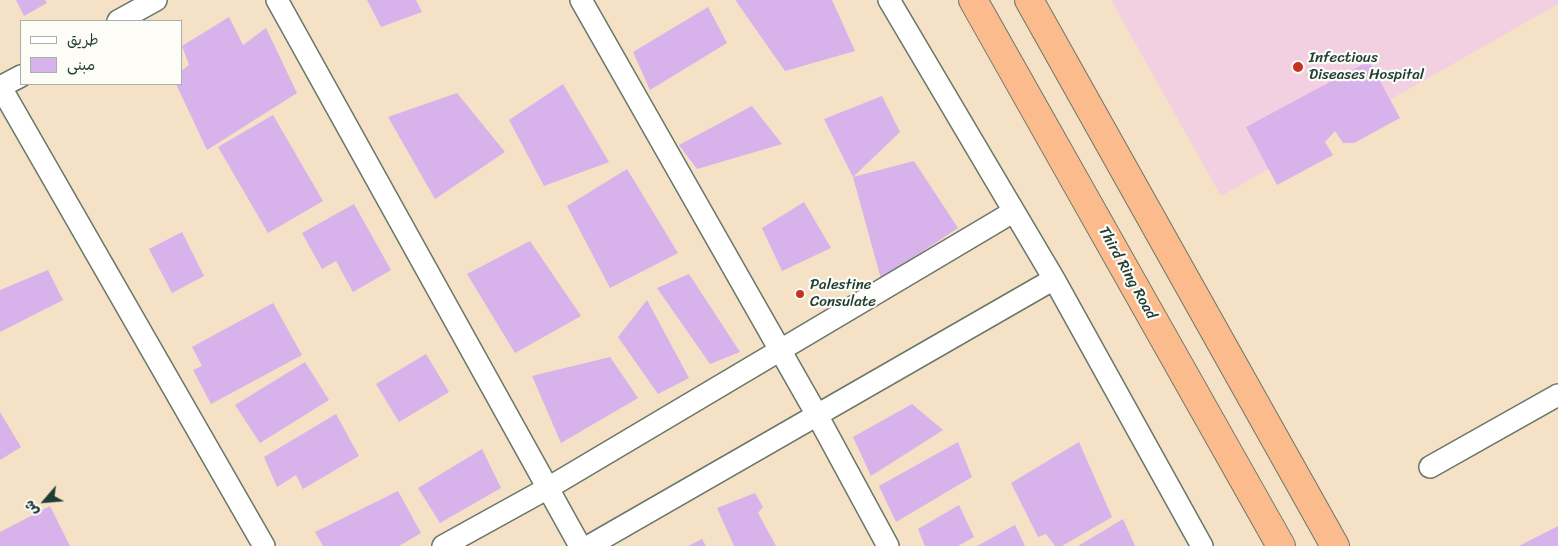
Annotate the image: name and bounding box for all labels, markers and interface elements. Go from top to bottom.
legend [20,20,182,85]
text: طريق [67,27,99,53]
place label: Infectious Diseases Hospital [1309,49,1424,84]
text: مبنى [67,52,95,78]
marker: Infectious Diseases Hospital [1291,60,1305,74]
street label: Third Ring Road [1094,223,1160,323]
place label: Palestine Consulate [810,276,876,311]
marker: Palestine Consulate [794,288,806,300]
north arrow [20,476,70,526]
text: ش [17,495,46,521]

